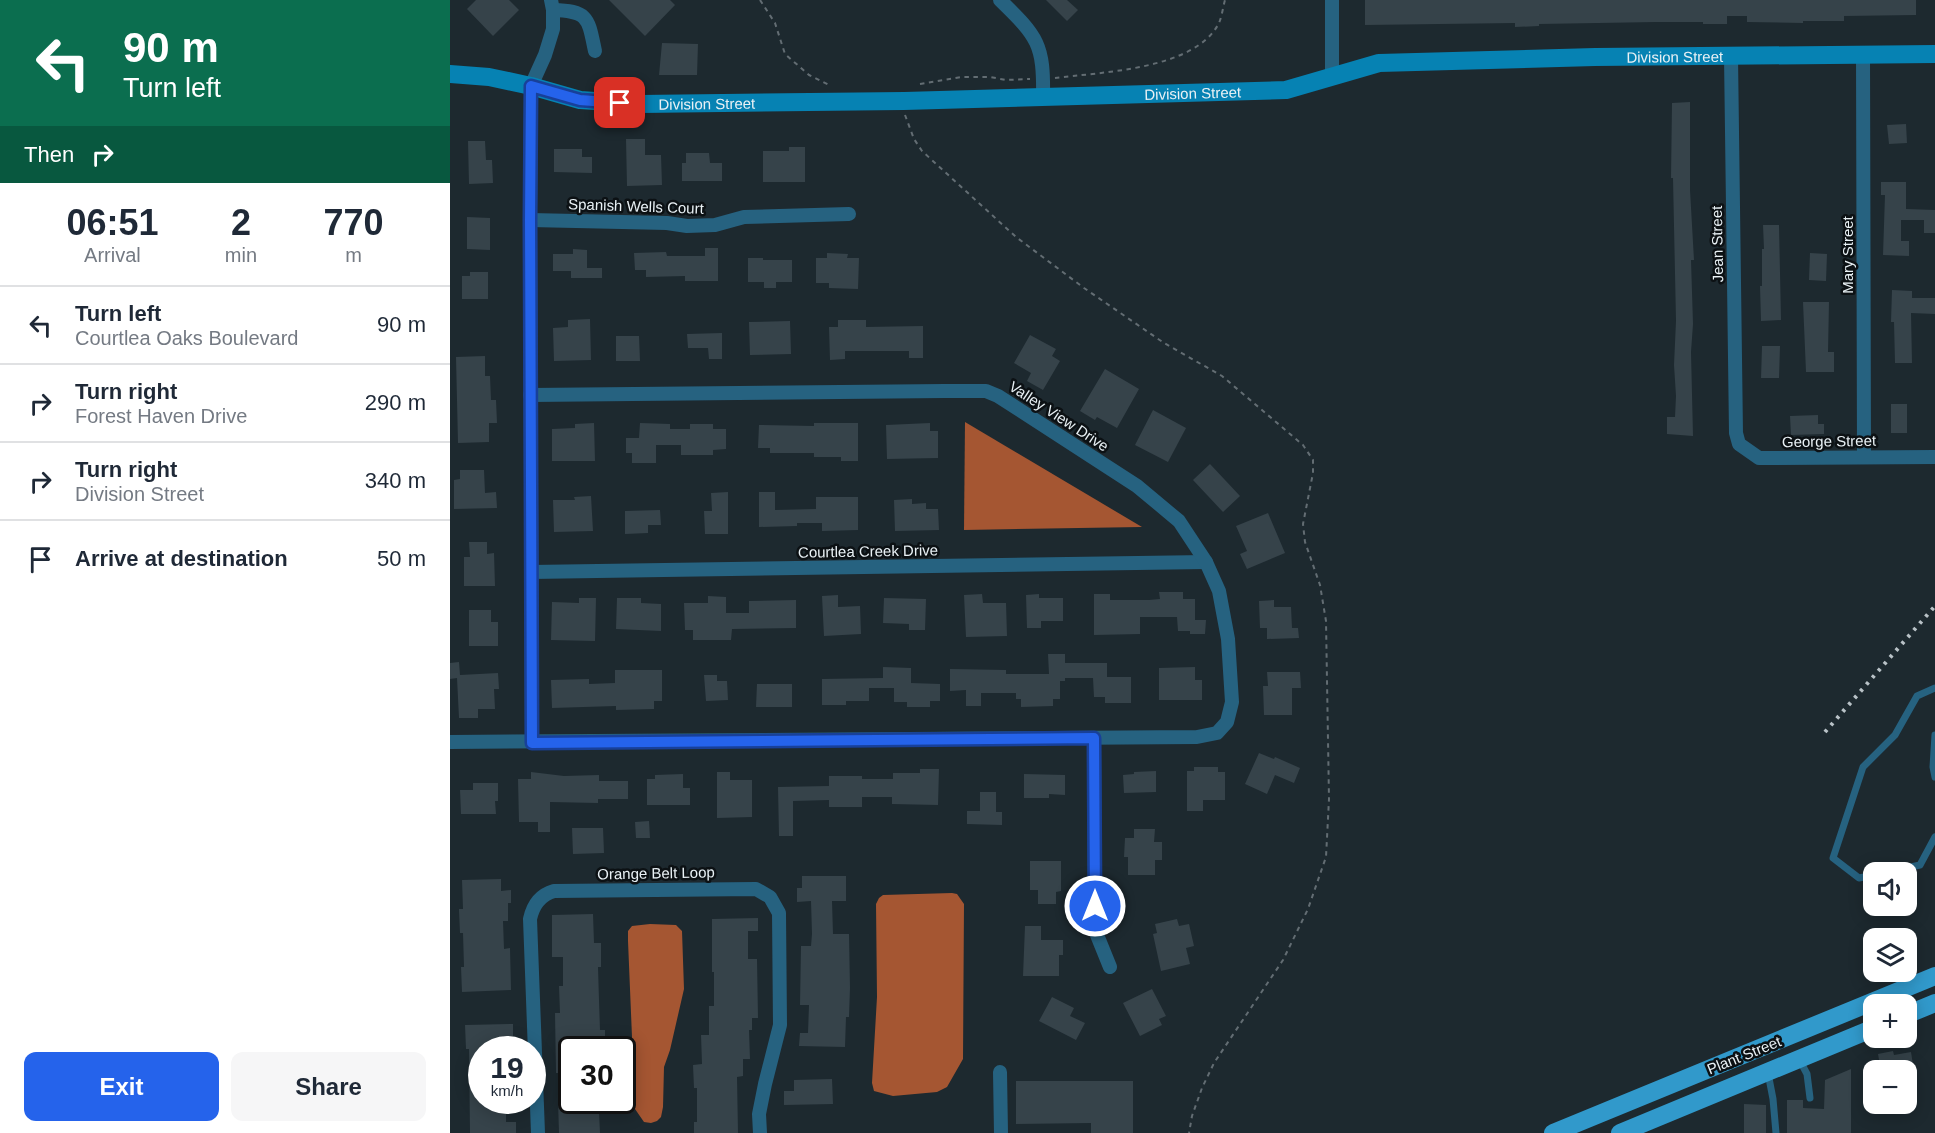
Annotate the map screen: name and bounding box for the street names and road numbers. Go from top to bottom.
street label: Division Street [1626,47,1724,65]
street label: Division Street [1144,83,1242,103]
street label: Division Street [658,94,756,112]
street label: Spanish Wells Court [568,195,705,217]
street label: Jean Street [1708,205,1726,283]
street label: Mary Street [1839,215,1856,294]
street label: Valley View Drive [1006,377,1112,455]
street label: George Street [1782,432,1877,450]
street label: Courtlea Creek Drive [798,541,938,561]
street label: Orange Belt Loop [597,863,715,883]
street label: Plant Street [1704,1032,1784,1078]

